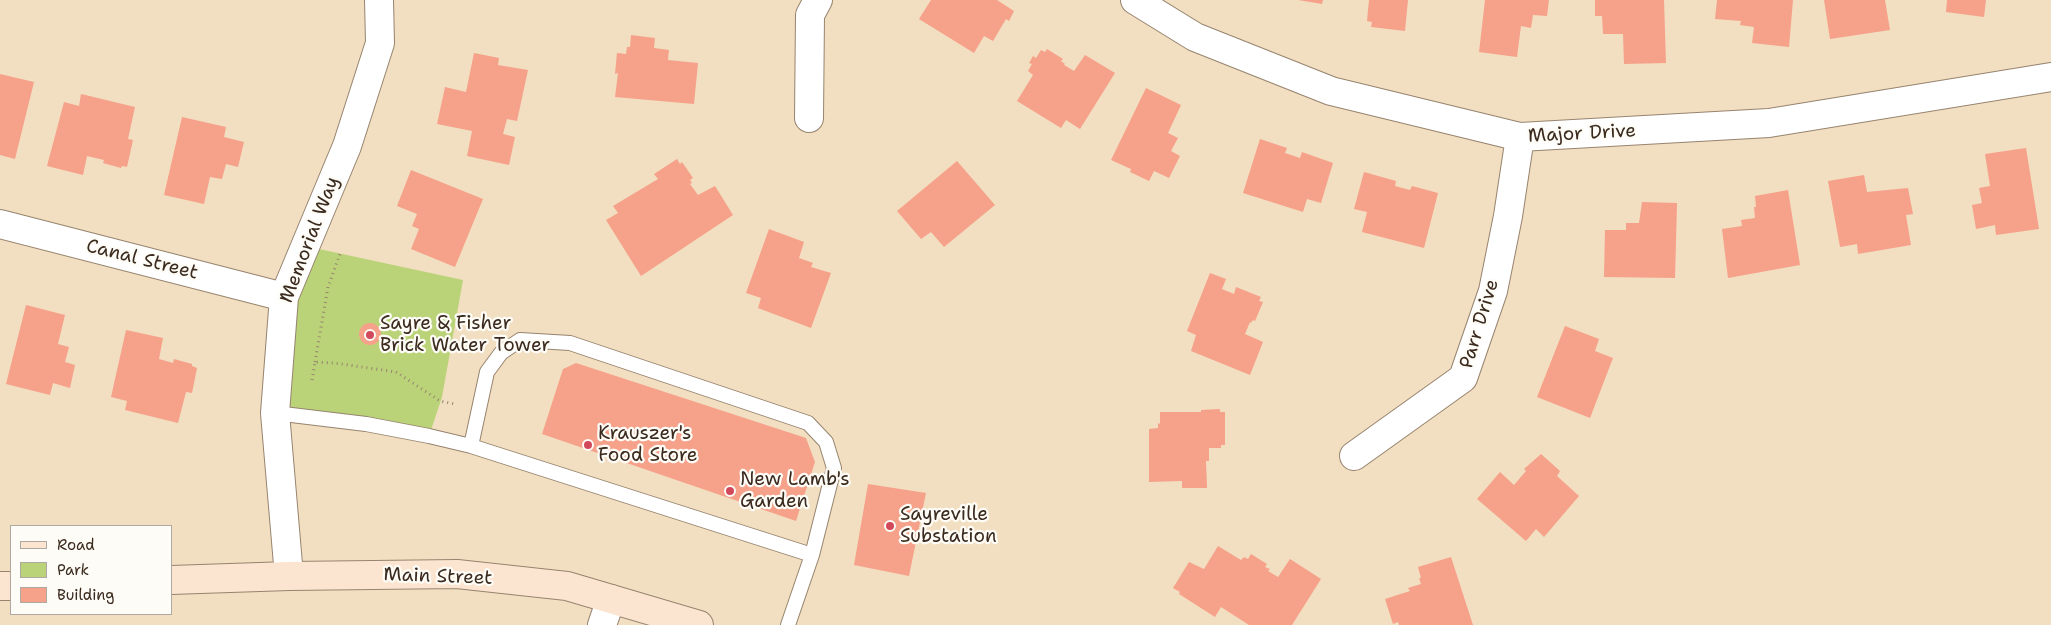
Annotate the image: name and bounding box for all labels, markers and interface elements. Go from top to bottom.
street label: Major Drive [1527,120,1637,148]
street label: Memorial Way [275,174,345,306]
street label: Canal Street [84,235,200,285]
street label: Parr Drive [1456,277,1504,371]
place label: Sayre & Fisher Brick Water Tower [380,313,550,357]
marker: Sayre & Fisher Brick Water Tower [364,329,376,341]
place label: Krauszer's Food Store [598,423,698,467]
marker: Krauszer's Food Store [582,439,594,451]
place label: New Lamb's Garden [740,469,850,513]
marker: New Lamb's Garden [724,485,736,497]
place label: Sayreville Substation [900,504,997,548]
marker: Sayreville Substation [884,520,896,532]
legend [10,525,172,615]
text: Road [57,535,95,555]
text: Park [57,560,89,580]
street label: Main Street [383,564,493,590]
text: Building [57,585,114,605]

